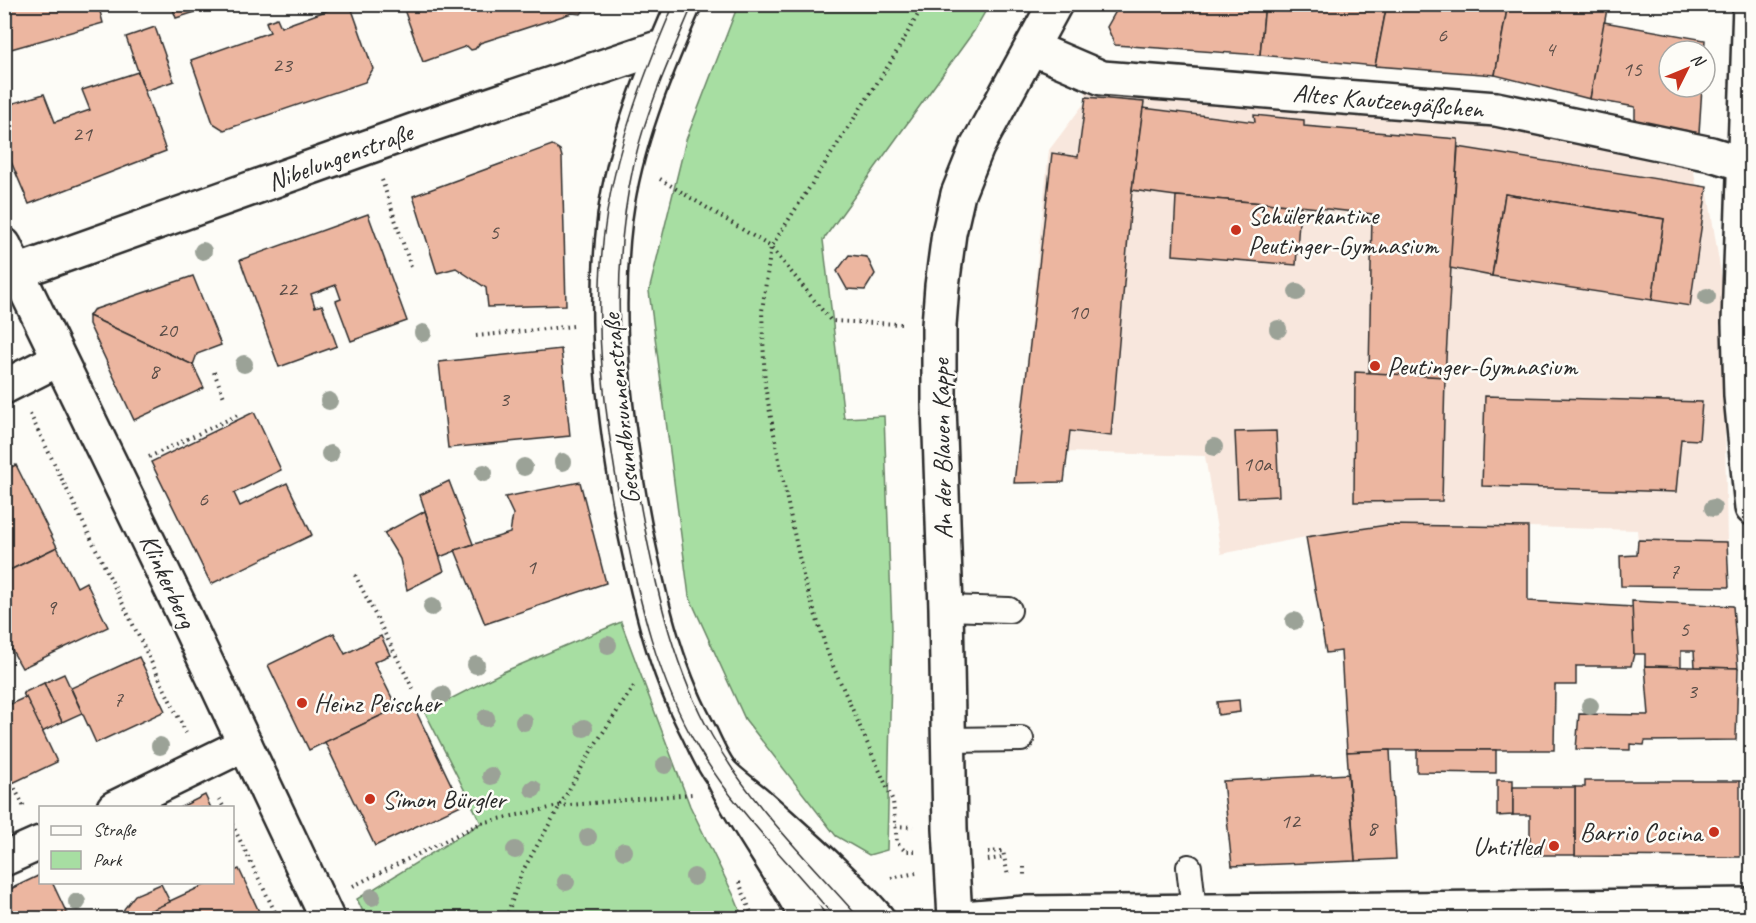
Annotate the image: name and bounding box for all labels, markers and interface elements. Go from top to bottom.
house number: 6 [1437,21,1448,49]
house number: 4 [1545,35,1557,63]
north arrow [1657,39,1717,99]
text: N [1687,49,1710,72]
house number: 23 [272,51,294,79]
house number: 15 [1622,55,1643,83]
street label: Altes Kautzengäßchen [1291,76,1486,126]
street label: Nibelungenstraße [263,115,419,198]
house number: 21 [72,120,93,148]
place label: Schülerkantine Peutinger-Gymnasium [1248,199,1440,262]
house number: 5 [489,218,500,246]
marker: Schülerkantine Peutinger-Gymnasium [1229,223,1243,237]
house number: 22 [277,275,299,303]
house number: 10 [1068,298,1090,326]
street label: Gesundbrunnenstraße [594,310,647,506]
house number: 20 [157,316,179,344]
place label: Peutinger-Gymnasium [1387,350,1579,383]
house number: 8 [149,357,161,385]
street label: An der Blauen Kappe [924,357,960,540]
marker: Peutinger-Gymnasium [1368,359,1382,373]
house number: 3 [499,385,511,413]
house number: 10a [1242,450,1273,478]
house number: 6 [198,485,209,513]
street label: Klinkerberg [132,529,205,635]
house number: 1 [526,553,537,581]
house number: 7 [1669,557,1680,585]
house number: 9 [46,593,58,621]
house number: 5 [1679,615,1690,643]
house number: 3 [1687,677,1699,705]
house number: 7 [113,685,124,713]
place label: Heinz Peischer [314,687,444,720]
marker: Heinz Peischer [295,696,309,710]
place label: Simon Bürgler [382,783,508,816]
marker: Simon Bürgler [363,792,377,806]
legend [39,806,234,884]
house number: 12 [1280,807,1302,835]
house number: 8 [1367,814,1379,842]
place label: Barrio Cocina [1580,816,1704,849]
text: Straße [93,819,137,841]
marker: Barrio Cocina [1707,825,1721,839]
place label: Untitled [1473,830,1546,863]
marker: Untitled [1547,839,1561,853]
text: Park [93,849,123,871]

